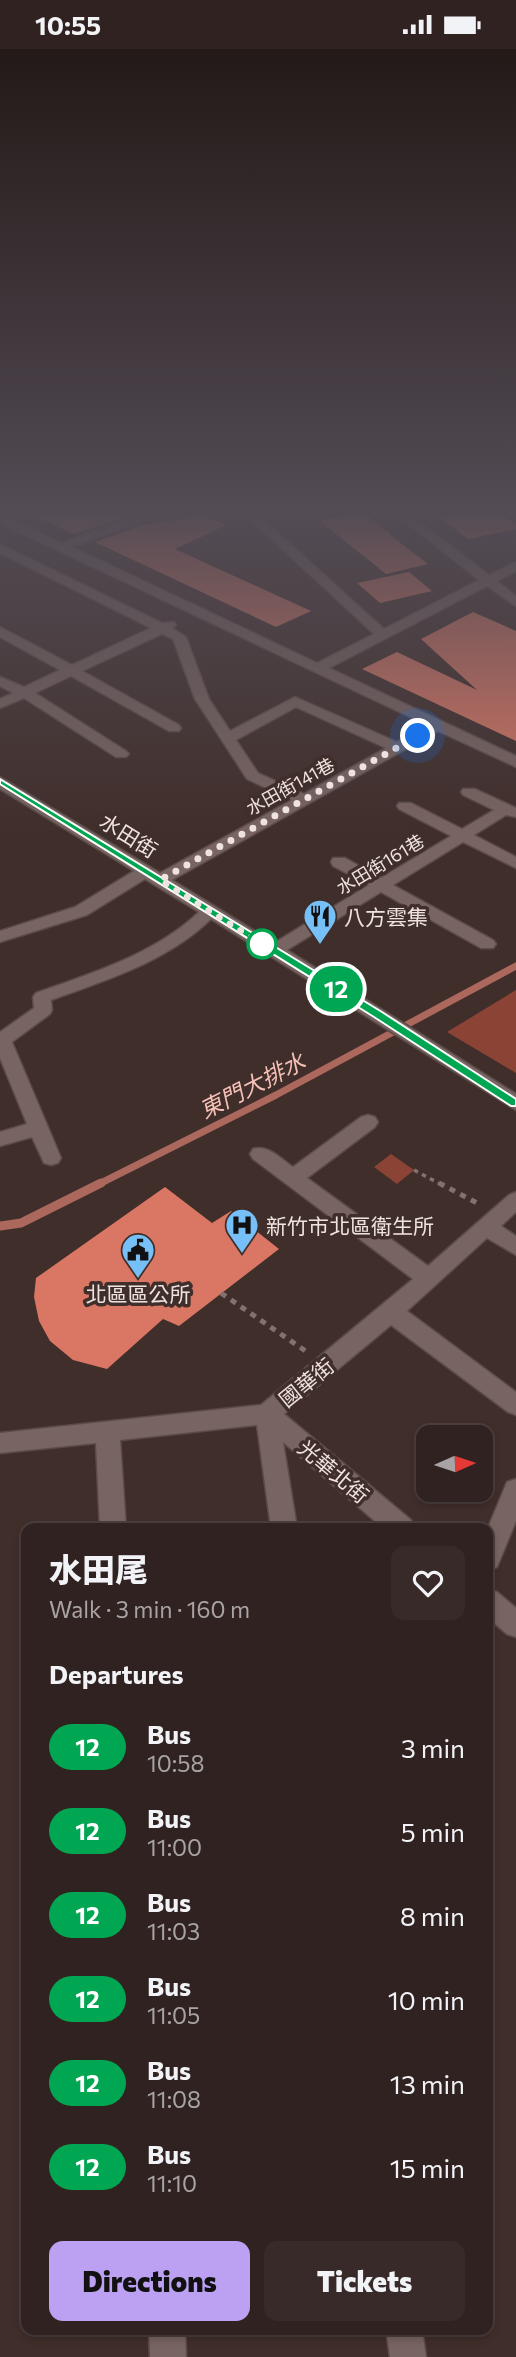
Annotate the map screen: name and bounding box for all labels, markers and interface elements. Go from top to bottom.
text: 10:55 [35,9,101,40]
your location [400,718,435,753]
street label: 水田街141巷 [242,753,338,819]
street label: 水田街 [96,808,162,862]
street label: 水田街161巷 [332,829,428,899]
restaurant icon: 八方雲集 [301,897,339,946]
place label: 八方雲集 [344,904,428,929]
unlabelled marker [247,929,277,959]
line badge: 12 [304,966,368,1012]
text: 12 [324,974,348,1003]
water label: 東門大排水 [194,1046,310,1124]
hospital icon: 新竹市北區衛生所 [223,1206,261,1255]
place label: 新竹市北區衛生所 [266,1213,434,1238]
public building icon: 北區區公所 [119,1231,157,1280]
place label: 北區區公所 [86,1281,191,1306]
street label: 國華街 [274,1352,338,1412]
north arrow [416,1425,494,1501]
map controls [416,1425,493,1502]
street label: 光華北街 [294,1434,374,1508]
button: heart [391,1546,465,1620]
text: 水田尾 [49,1548,148,1589]
text: Walk · 3 min · 160 m [49,1595,250,1623]
text: Departures [49,1658,184,1689]
text: Bus [147,1718,191,1749]
text: 12 [75,1732,100,1761]
text: 3 min [401,1732,465,1763]
text: 10:58 [147,1749,204,1777]
text: Bus [147,1802,191,1833]
text: 12 [75,1816,100,1845]
text: 5 min [401,1816,465,1847]
text: 11:00 [147,1833,202,1861]
text: Bus [147,1886,191,1917]
text: 12 [75,1900,100,1929]
text: 8 min [400,1900,465,1931]
text: 11:03 [147,1917,200,1945]
text: Bus [147,1970,191,2001]
text: 12 [75,1984,100,2013]
text: 10 min [388,1984,465,2015]
text: 11:05 [147,2001,200,2029]
text: Bus [147,2054,191,2085]
text: 12 [75,2068,100,2097]
text: 13 min [390,2068,465,2099]
text: 11:08 [147,2085,201,2113]
text: Bus [147,2138,191,2169]
text: 12 [75,2152,100,2181]
text: 15 min [390,2152,465,2183]
text: 11:10 [147,2169,197,2197]
button: Directions [49,2241,250,2321]
button: Tickets [264,2241,465,2321]

